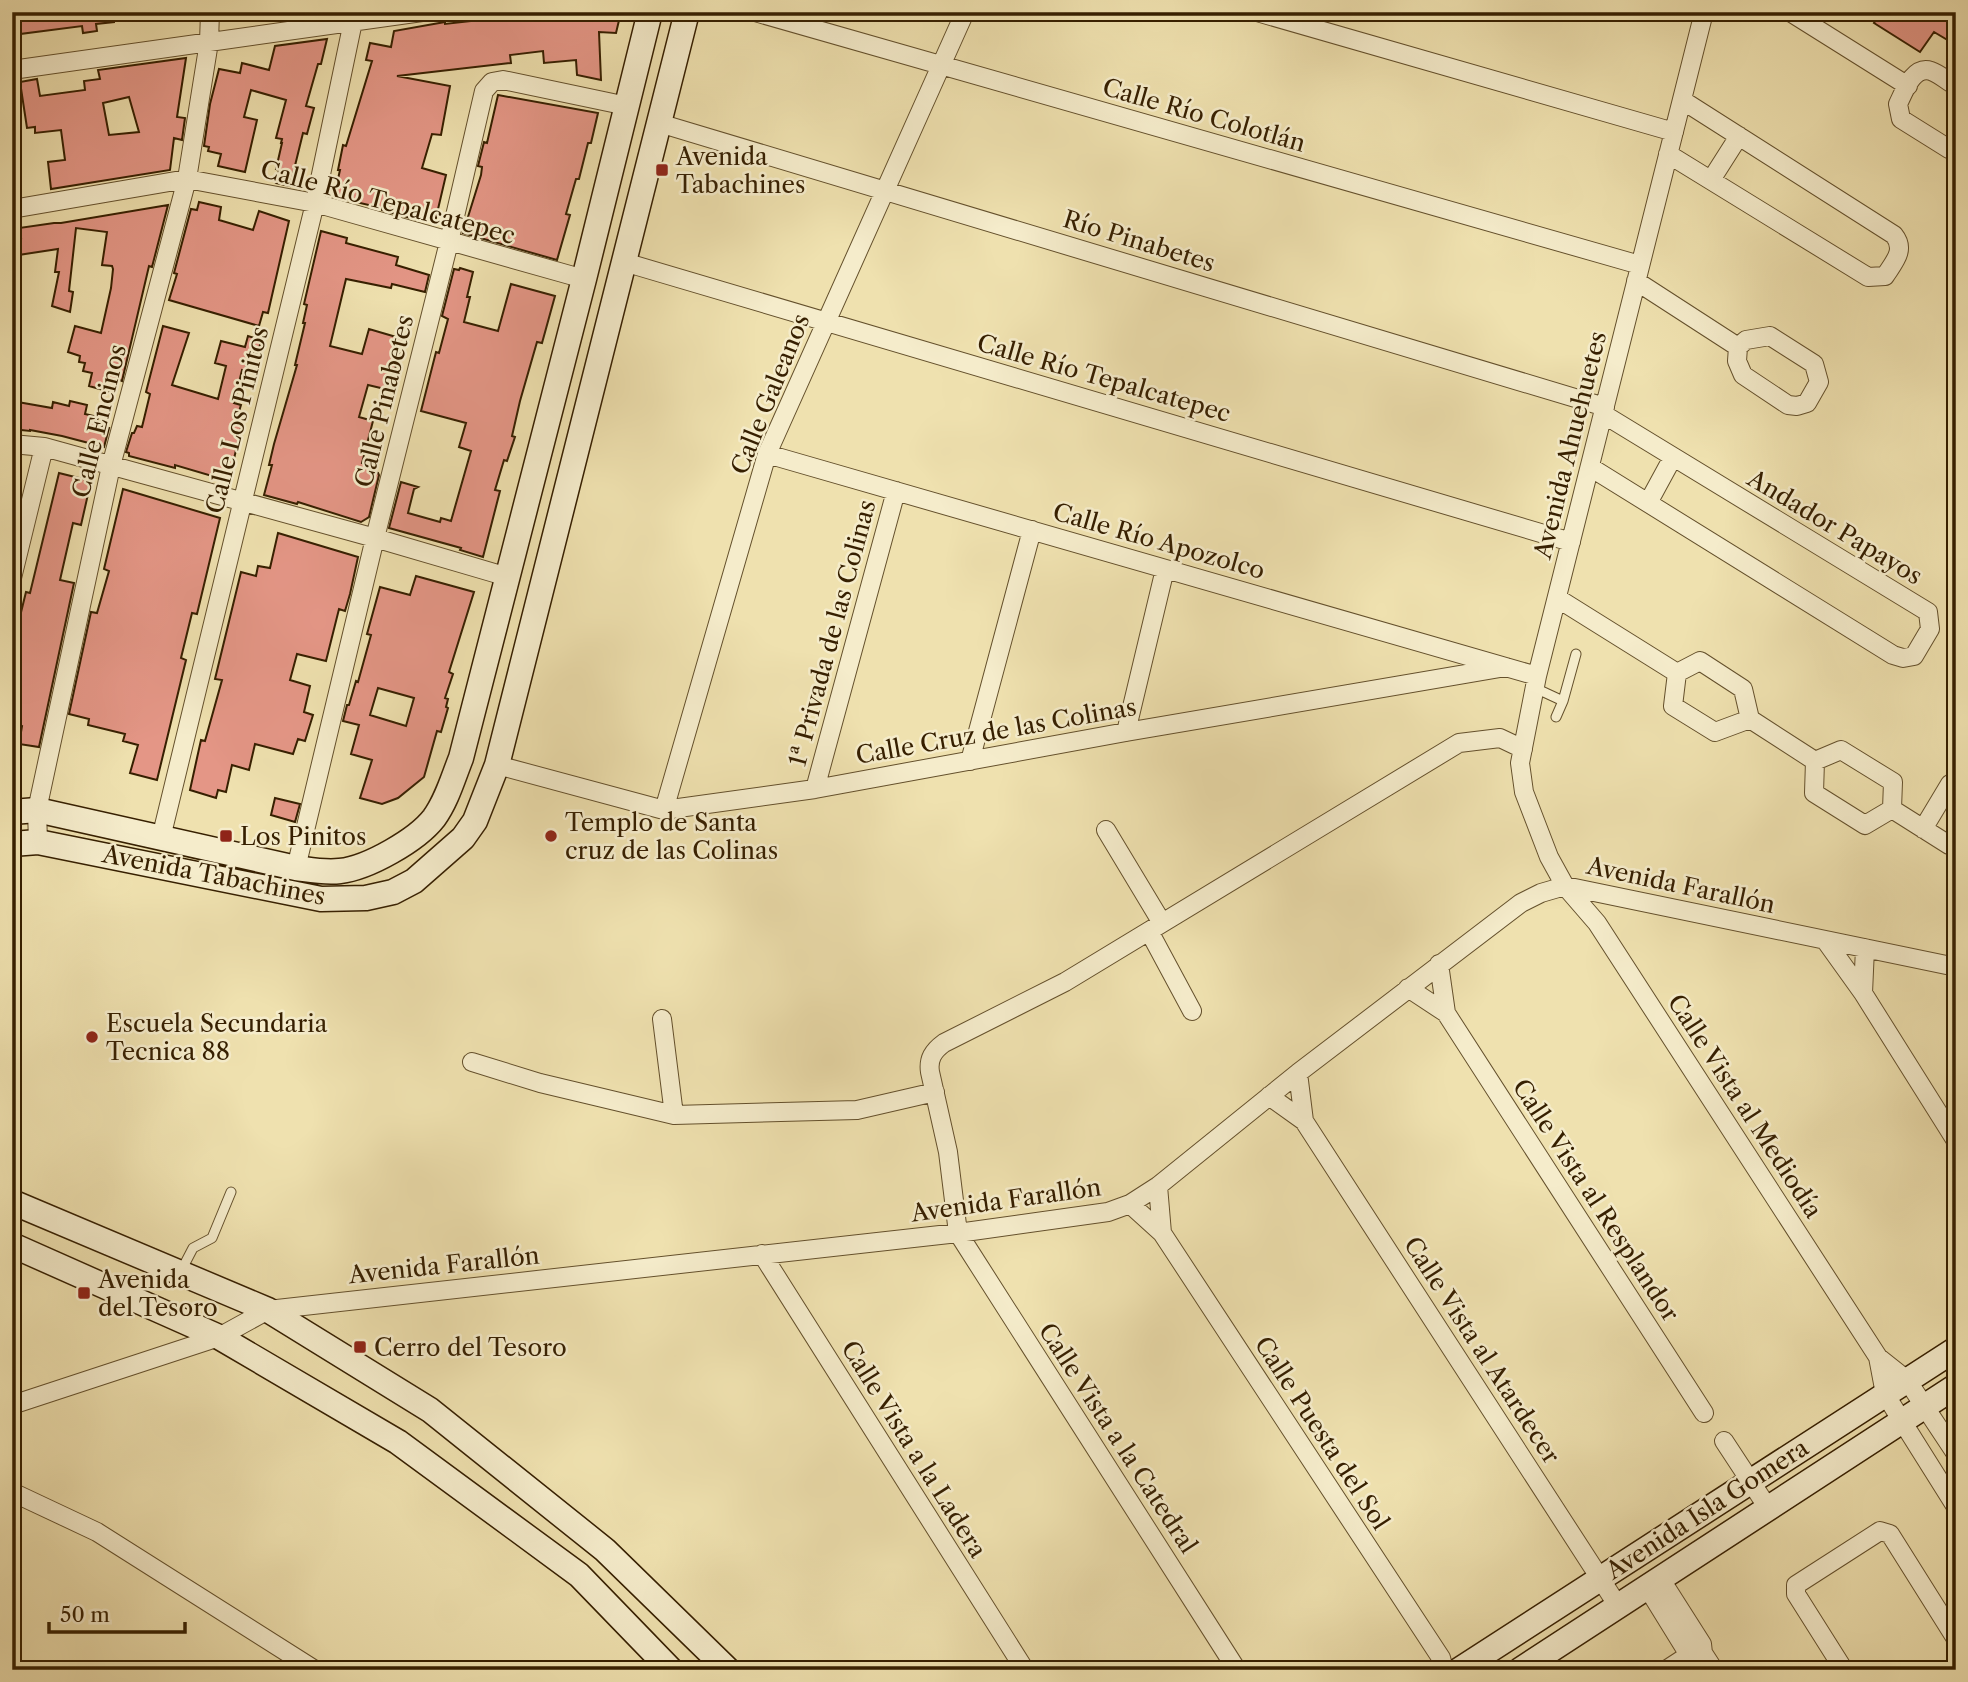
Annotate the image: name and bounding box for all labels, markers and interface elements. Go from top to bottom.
street label: Calle Río Colotlán [1099,72,1309,158]
place label: Avenida Tabachines [675,142,805,199]
street label: Calle Río Tepalcatepec [258,154,518,250]
marker: Avenida Tabachines [654,162,670,178]
street label: Río Pinabetes [1060,204,1218,278]
street label: Calle Galeanos [725,309,815,479]
street label: Calle Pinabetes [349,312,419,490]
street label: Calle Los Pinitos [200,323,274,517]
street label: Calle Río Tepalcatepec [974,328,1234,428]
street label: Avenida Ahuehuetes [1527,328,1612,563]
street label: Calle Encinos [66,341,132,501]
street label: Andador Papayos [1742,463,1927,591]
street label: 1ª Privada de las Colinas [782,497,882,769]
street label: Calle Río Apozolco [1050,497,1268,585]
street label: Calle Cruz de las Colinas [853,692,1139,770]
place label: Templo de Santa cruz de las Colinas [565,808,778,865]
place label: Los Pinitos [240,822,366,851]
marker: Los Pinitos [218,828,234,844]
marker: Templo de Santa cruz de las Colinas [543,828,559,844]
street label: Avenida Tabachines [99,839,328,911]
street label: Avenida Farallón [1583,851,1778,919]
street label: Calle Vista al Mediodía [1662,989,1828,1224]
place label: Escuela Secundaria Tecnica 88 [106,1009,328,1066]
marker: Escuela Secundaria Tecnica 88 [84,1029,100,1045]
street label: Calle Vista al Resplandor [1507,1073,1685,1327]
street label: Avenida Farallón [908,1172,1103,1228]
street label: Calle Vista al Atardecer [1398,1231,1566,1469]
street label: Avenida Farallón [346,1241,541,1290]
place label: Avenida del Tesoro [97,1265,218,1322]
marker: Avenida del Tesoro [76,1285,92,1301]
street label: Calle Vista a la Catedral [1033,1317,1203,1559]
street label: Calle Puesta del Sol [1249,1331,1395,1535]
place label: Cerro del Tesoro [374,1333,567,1362]
street label: Calle Vista a la Ladera [835,1335,993,1563]
marker: Cerro del Tesoro [352,1339,368,1355]
street label: Avenida Isla Gomera [1600,1433,1814,1586]
scale bar [49,1591,186,1635]
text: 50 m [60,1602,110,1627]

